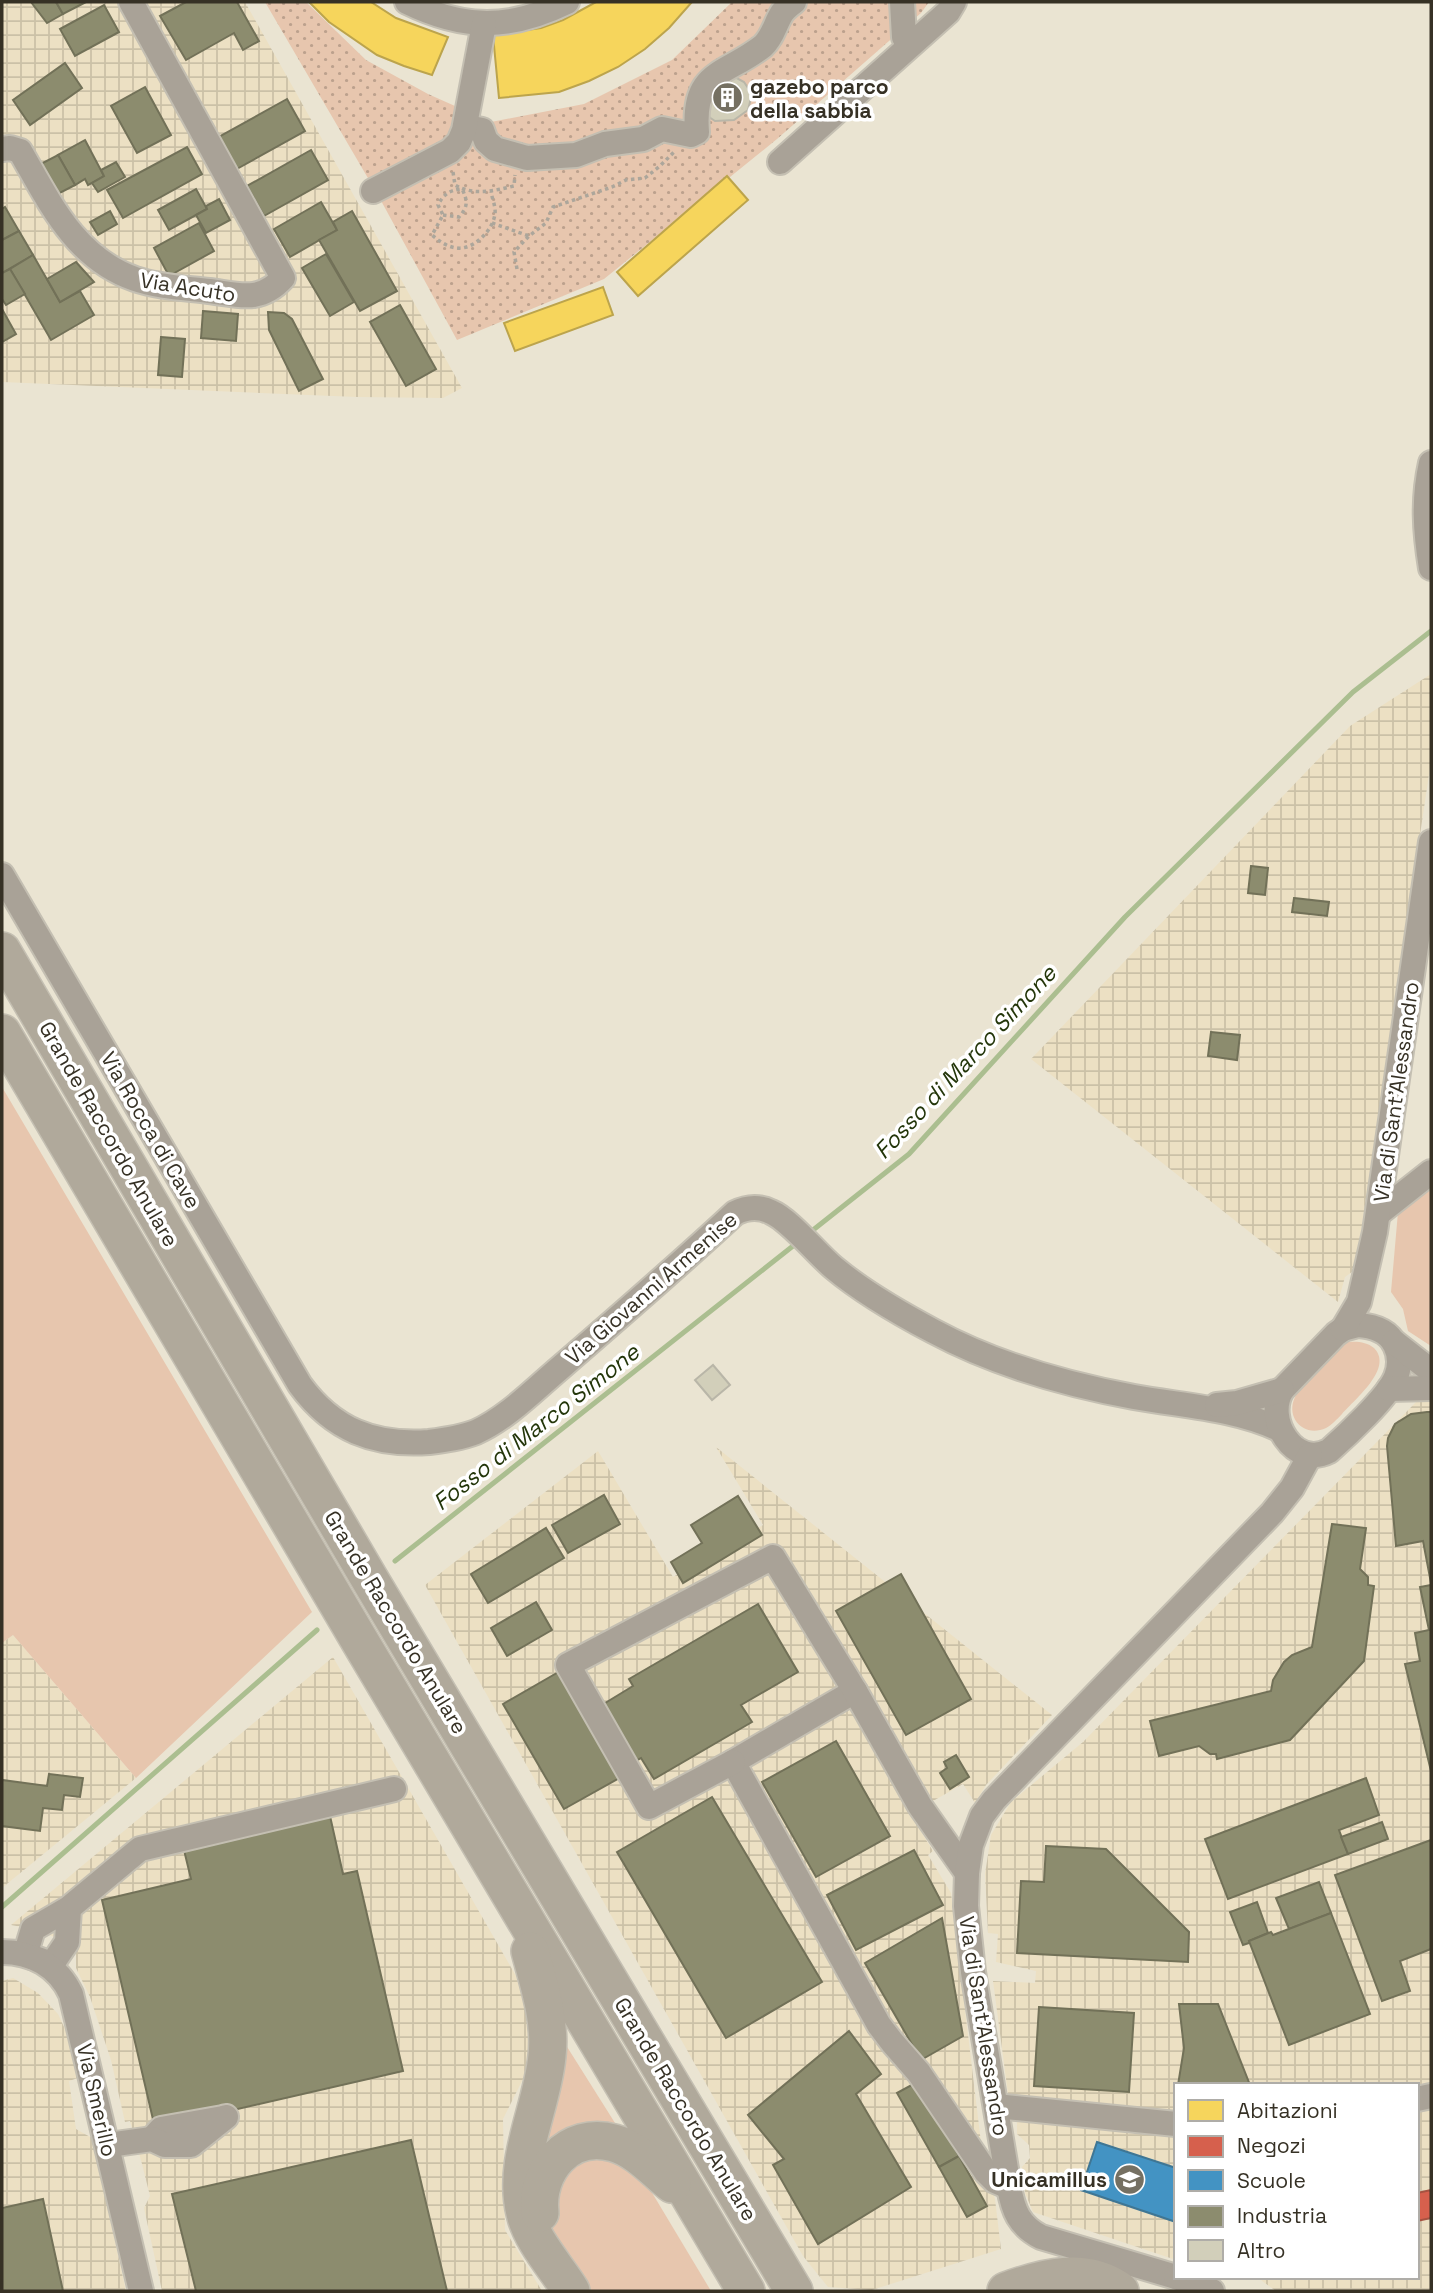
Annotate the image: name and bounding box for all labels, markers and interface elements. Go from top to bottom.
place label: gazebo parco della sabbia [750,73,889,124]
building icon: gazebo parco della sabbia [710,81,744,115]
street label: Via Acuto [138,266,238,308]
water label: Fosso di Marco Simone [867,958,1063,1165]
street label: Via di Sant'Alessandro [1367,980,1425,1204]
street label: Grande Raccordo Anulare [33,1016,185,1252]
street label: Via Rocca di Cave [95,1047,207,1213]
street label: Via Giovanni Armenise [559,1206,743,1370]
water label: Fosso di Marco Simone [427,1336,646,1517]
street label: Grande Raccordo Anulare [319,1505,473,1739]
street label: Via di Sant'Alessandro [953,1914,1015,2138]
street label: Grande Raccordo Anulare [609,1992,763,2226]
street label: Via Smerillo [71,2041,123,2159]
legend [1174,2083,1419,2279]
text: Abitazioni [1237,2097,1338,2124]
text: Negozi [1237,2132,1306,2159]
school or university icon: Unicamillus [1113,2162,1147,2196]
place label: Unicamillus [991,2166,1107,2193]
text: Scuole [1237,2167,1306,2194]
text: Industria [1237,2202,1327,2229]
text: Altro [1237,2237,1286,2264]

